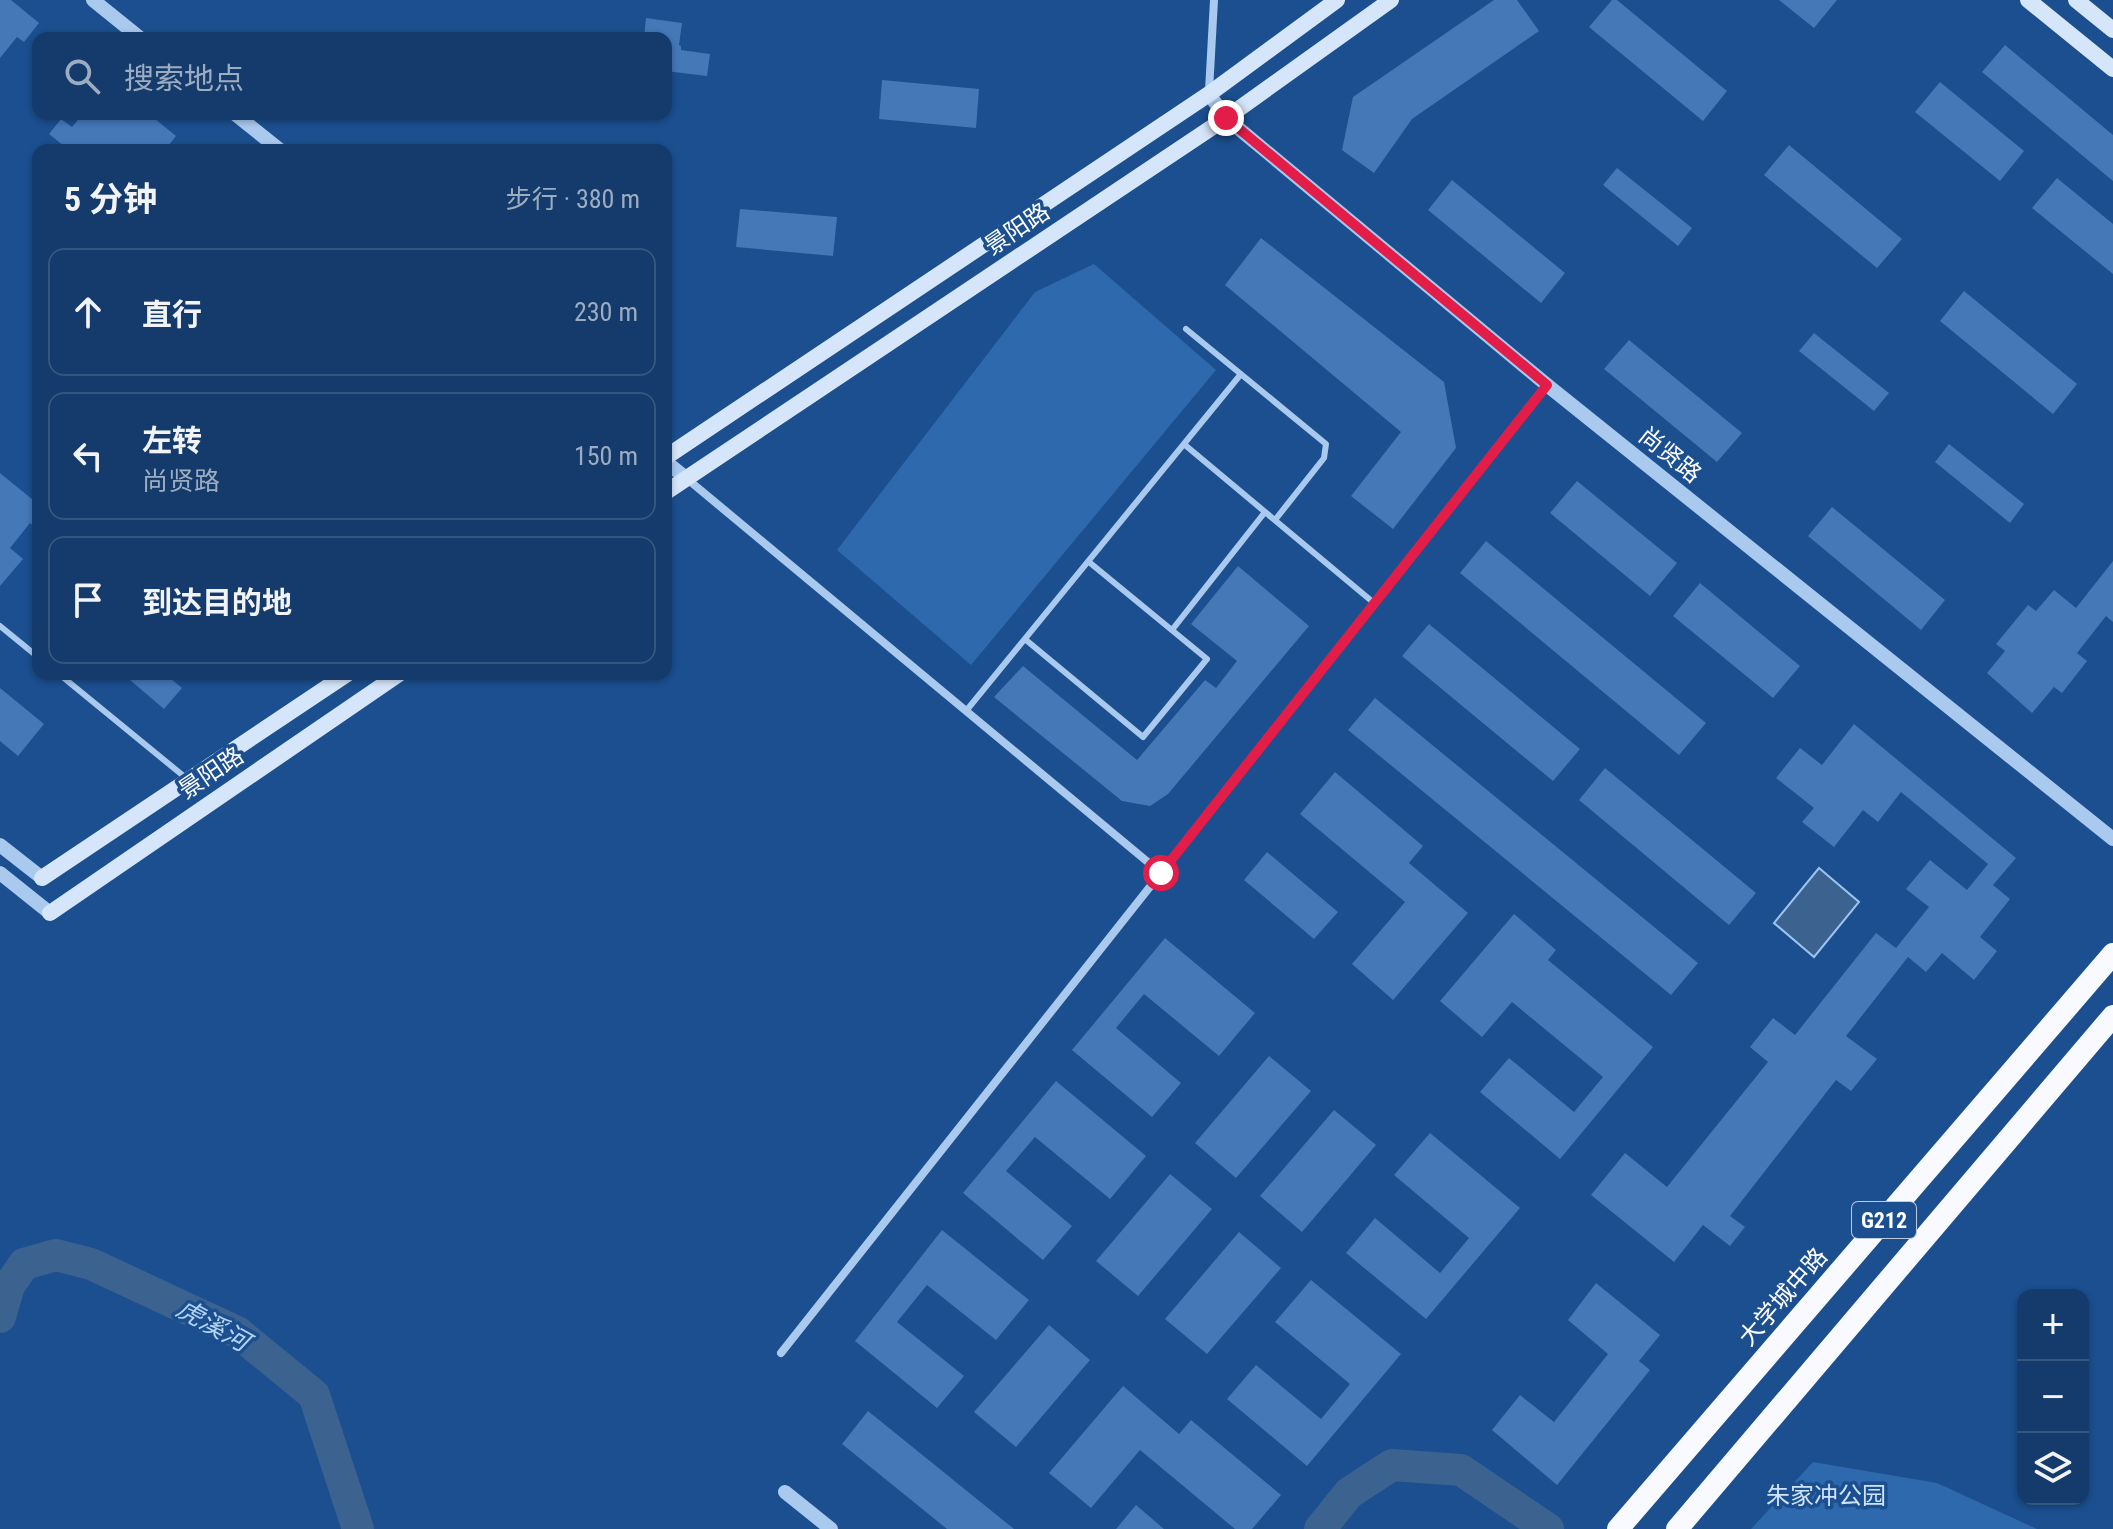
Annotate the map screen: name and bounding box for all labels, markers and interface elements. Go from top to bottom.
search box [32,32,672,120]
icon: search [60,54,104,98]
text: 搜索地点 [124,61,244,96]
route end [1208,100,1244,136]
text: 5 分钟 [64,179,157,219]
text: 步行 · 380 m [506,184,640,214]
street label: 景阳路 [979,197,1055,261]
icon: ahead [66,290,110,334]
text: 直行 [142,297,202,332]
text: 230 m [574,297,638,327]
street label: 尚贤路 [1633,421,1707,489]
text: 左转 [142,423,202,458]
icon: left [66,434,110,478]
text: 150 m [574,441,638,471]
text: 尚贤路 [142,466,220,496]
icon: arrive [66,578,110,622]
text: 到达目的地 [142,585,292,620]
street label: 景阳路 [173,741,249,805]
route start [1143,855,1179,891]
road number: G212 [1852,1202,1916,1238]
street label: 大学城中路 [1733,1243,1833,1351]
map controls [2017,1289,2089,1505]
button: + [2017,1289,2089,1361]
water label: 虎溪河 [172,1293,259,1359]
button: − [2017,1361,2089,1433]
button: layers [2017,1433,2089,1505]
park label: 朱家冲公园 [1766,1482,1886,1510]

